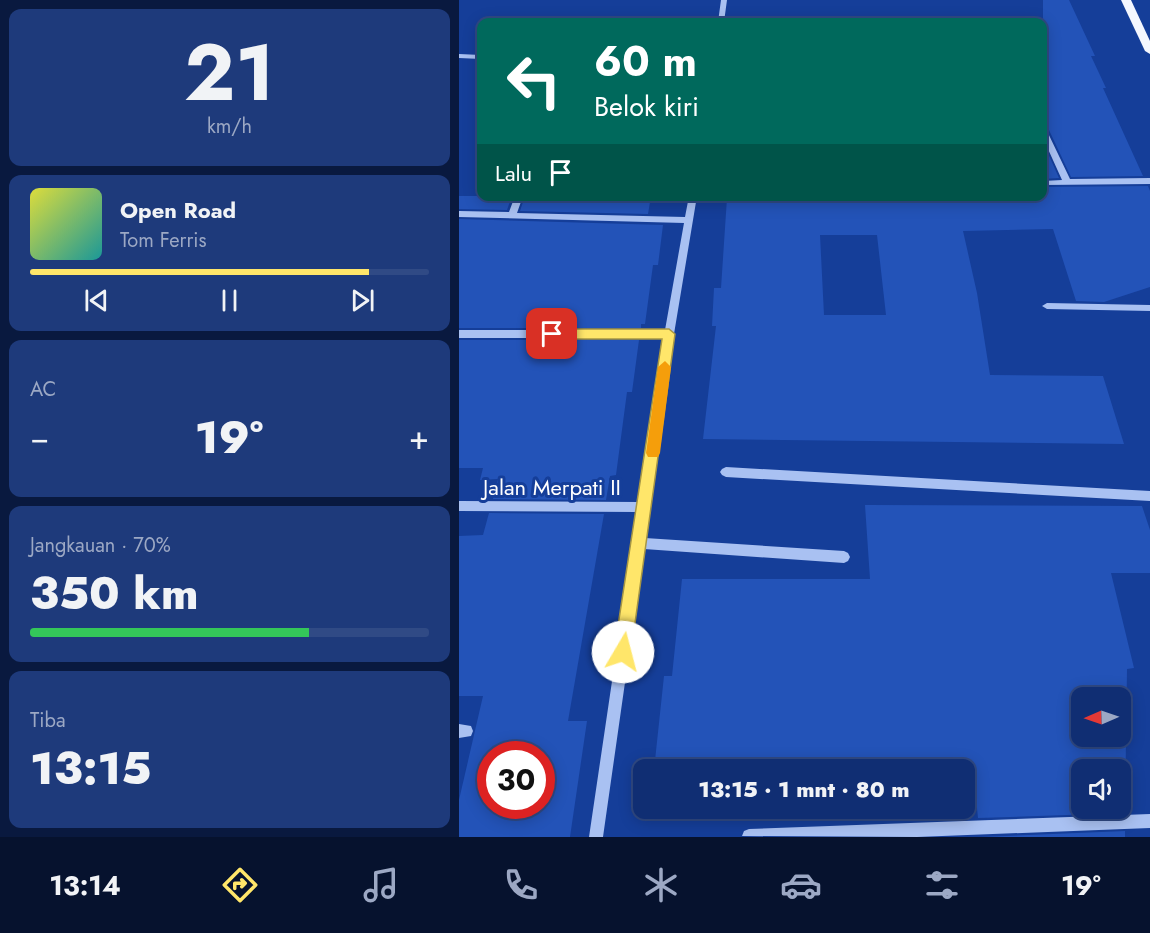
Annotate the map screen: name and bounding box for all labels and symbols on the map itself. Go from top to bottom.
pin [526,308,577,359]
street label: Jalan Merpati II [480,471,621,503]
position arrow [591,620,655,684]
north arrow [1071,687,1131,747]
speed limit sign: 30 [477,741,555,819]

